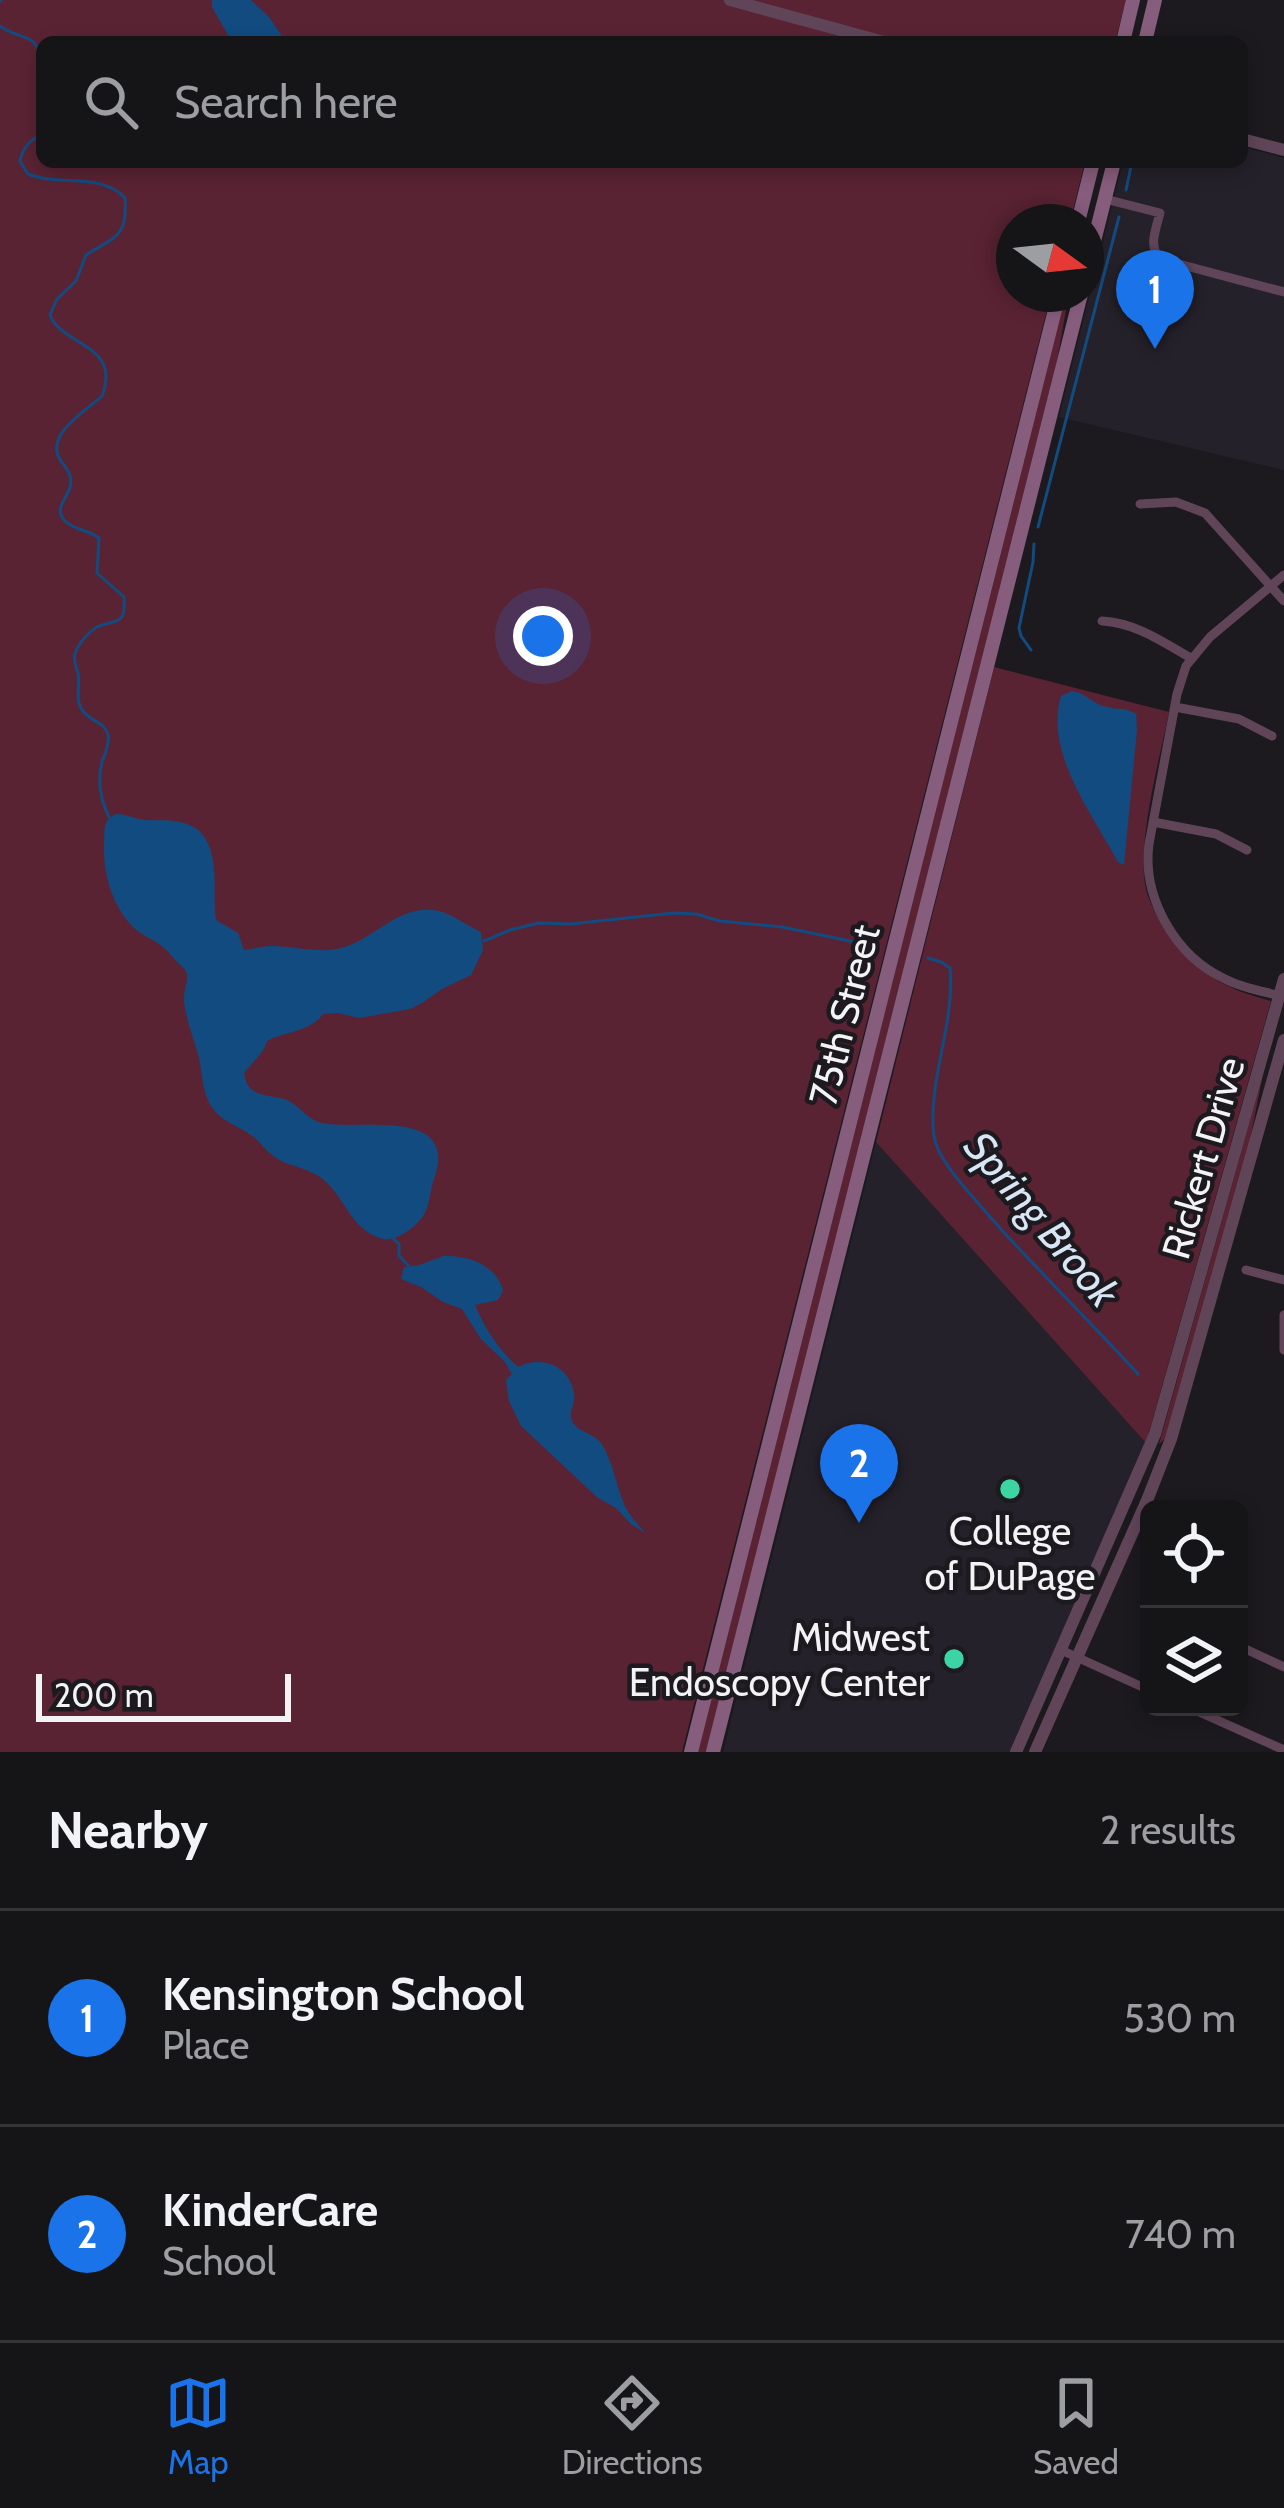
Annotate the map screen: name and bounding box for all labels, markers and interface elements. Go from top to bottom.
search box [36,36,1248,168]
icon: search [78,69,144,135]
text: Search here [174,75,398,129]
north arrow [996,204,1104,312]
pin: 1 [1116,250,1194,349]
your location [513,606,573,666]
street label: 75th Street [798,920,890,1110]
street label: Rickert Drive [1151,1052,1255,1264]
water label: Spring Brook [954,1121,1131,1318]
pin: 2 [820,1424,898,1523]
marker: College of DuPage [997,1476,1023,1502]
map controls [1140,1500,1248,1716]
button: locate [1140,1500,1248,1608]
place label: College of DuPage [925,1507,1095,1600]
button: layers [1140,1608,1248,1716]
place label: Midwest Endoscopy Center [629,1613,931,1706]
marker: Midwest Endoscopy Center [941,1646,967,1672]
scale bar [36,1668,291,1721]
text: 200 m [54,1675,154,1715]
text: Nearby [48,1799,208,1861]
text: 2 results [1100,1806,1236,1854]
text: Kensington School [162,1967,524,2021]
text: 1 [80,1994,94,2042]
text: 530 m [1124,1994,1236,2042]
text: Place [162,2021,249,2069]
text: KinderCare [162,2183,378,2237]
text: 2 [77,2210,97,2258]
text: 740 m [1125,2210,1236,2258]
text: School [162,2237,276,2285]
tab: Map [165,2370,231,2482]
tab: Directions [562,2370,703,2482]
tab: Saved [1033,2370,1119,2482]

